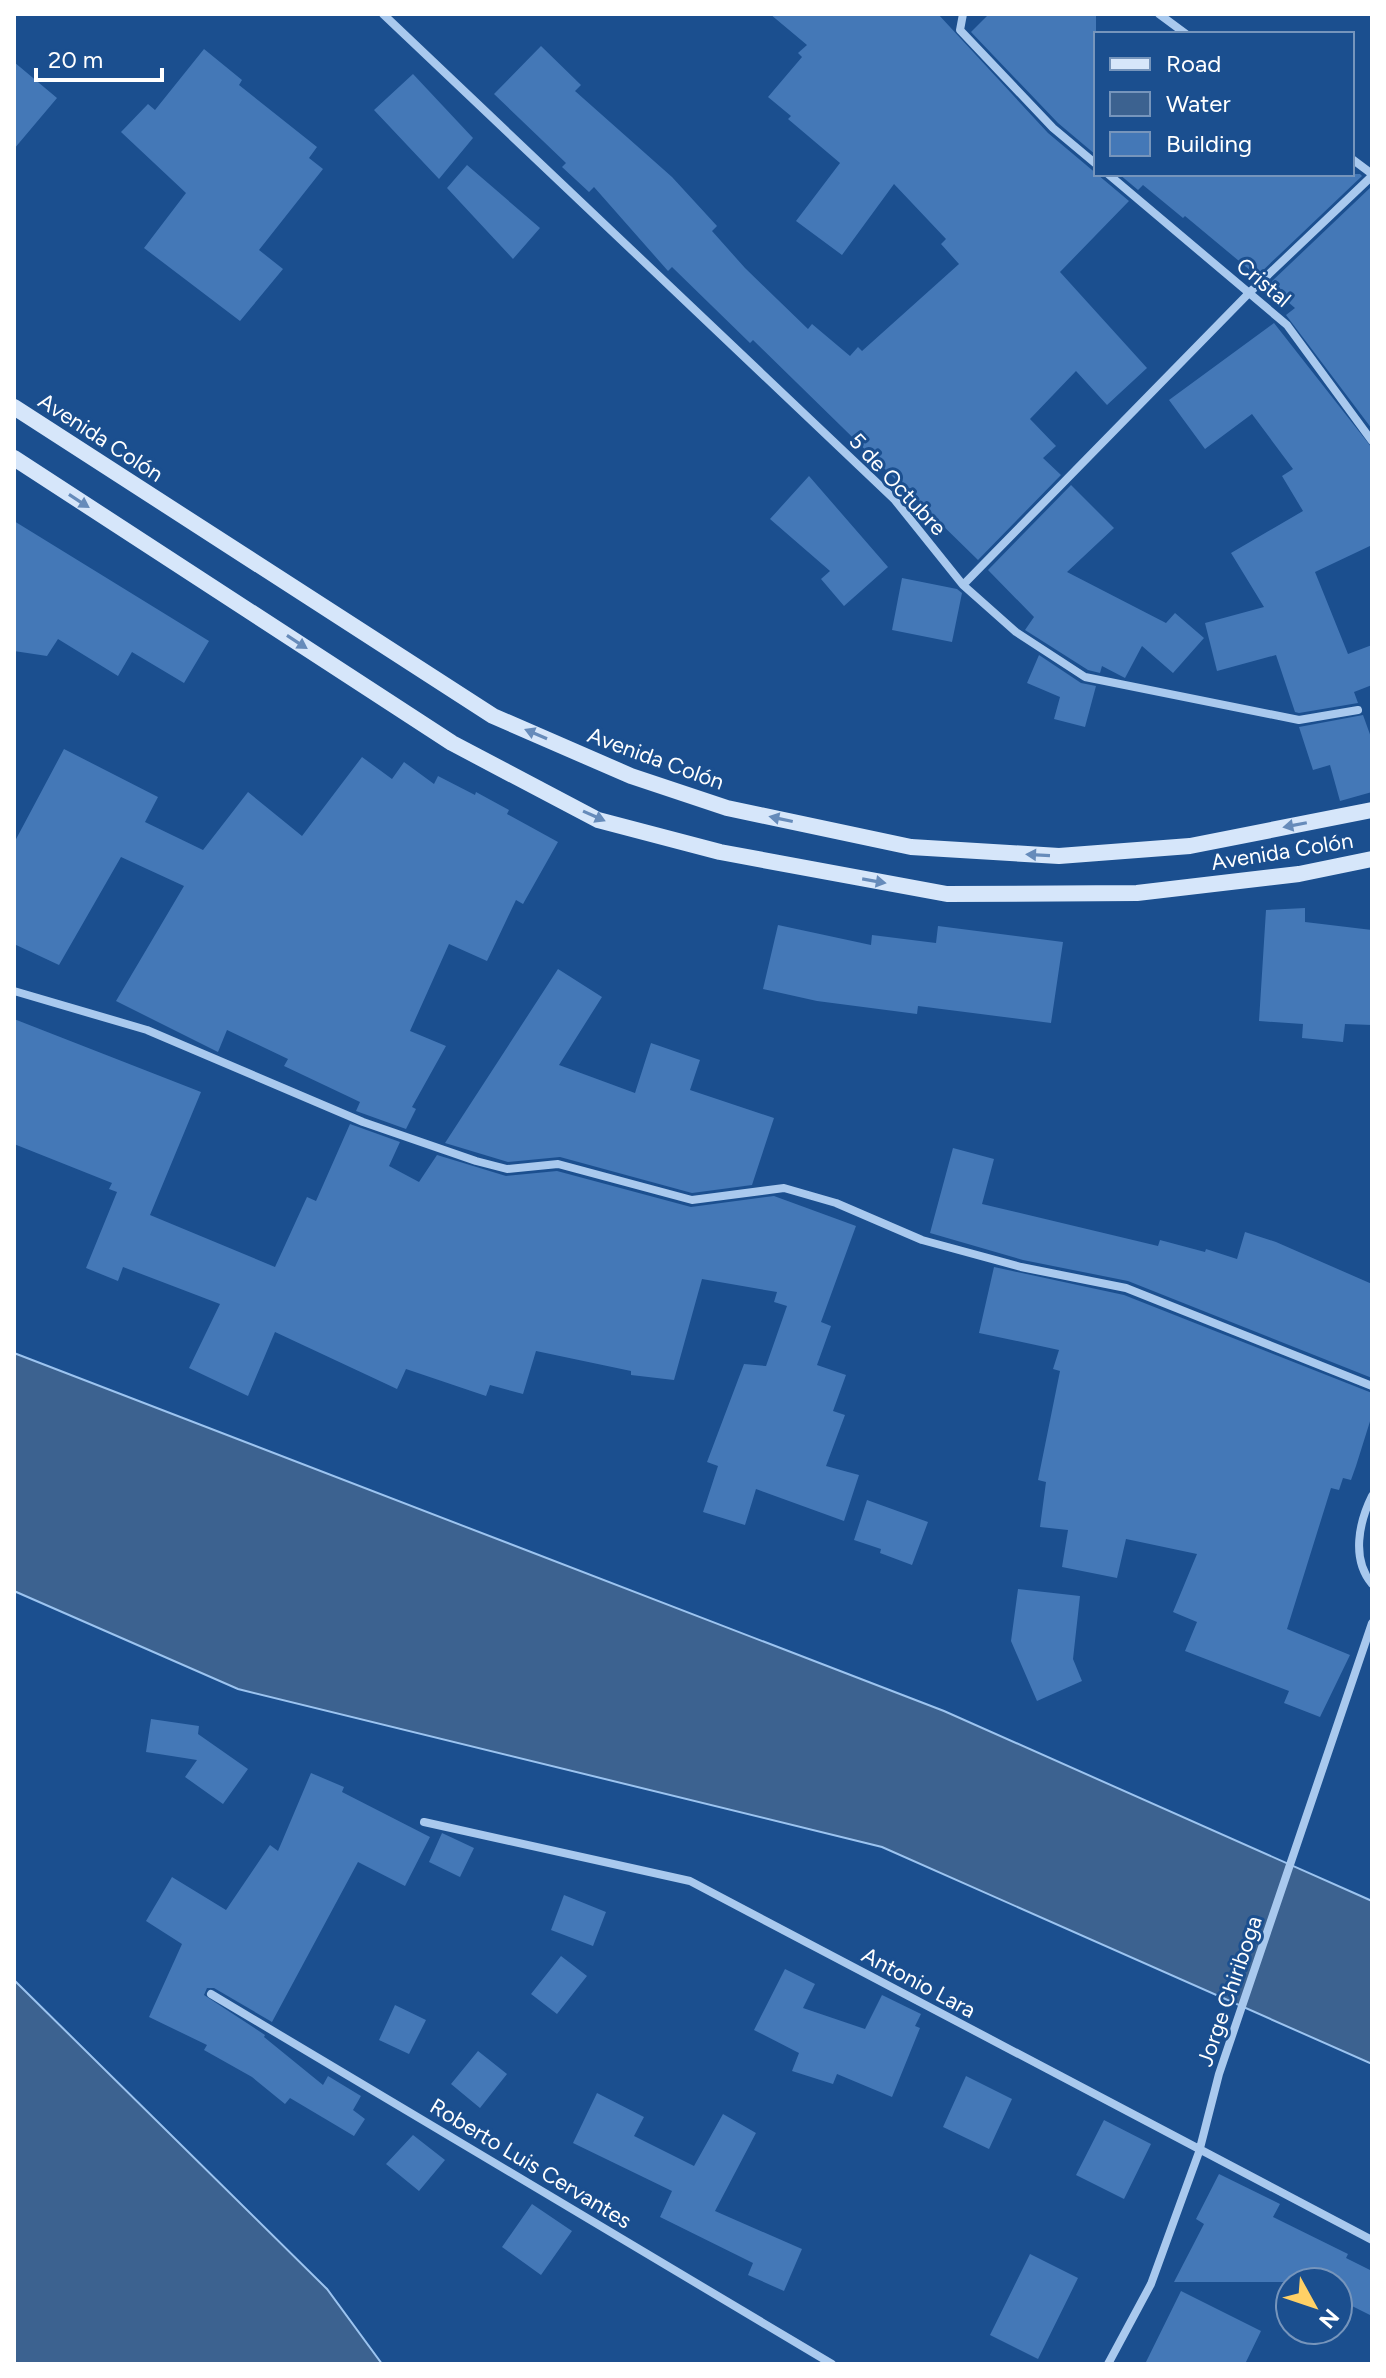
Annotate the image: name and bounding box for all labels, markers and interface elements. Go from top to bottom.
scale bar [36,32,162,82]
legend [1094,32,1354,176]
text: 20 m [48,45,103,74]
text: Road [1166,49,1221,78]
text: Water [1166,89,1231,118]
text: Building [1166,129,1252,158]
street label: Cristal [1231,252,1296,313]
street label: Avenida Colón [33,387,168,488]
street label: 5 de Octubre [843,427,952,541]
one-way arrow [69,493,90,508]
one-way arrow [287,635,308,650]
street label: Avenida Colón [584,721,728,796]
one-way arrow [524,728,548,741]
one-way arrow [582,809,605,823]
one-way arrow [768,812,793,825]
one-way arrow [1283,820,1308,832]
street label: Avenida Colón [1209,827,1355,876]
one-way arrow [1025,848,1050,861]
one-way arrow [861,875,886,887]
street label: Jorge Chiriboga [1191,1912,1268,2070]
street label: Antonio Lara [857,1941,980,2024]
street label: Roberto Luis Cervantes [425,2093,636,2234]
north arrow [1274,2266,1354,2346]
text: N [1313,2303,1345,2334]

